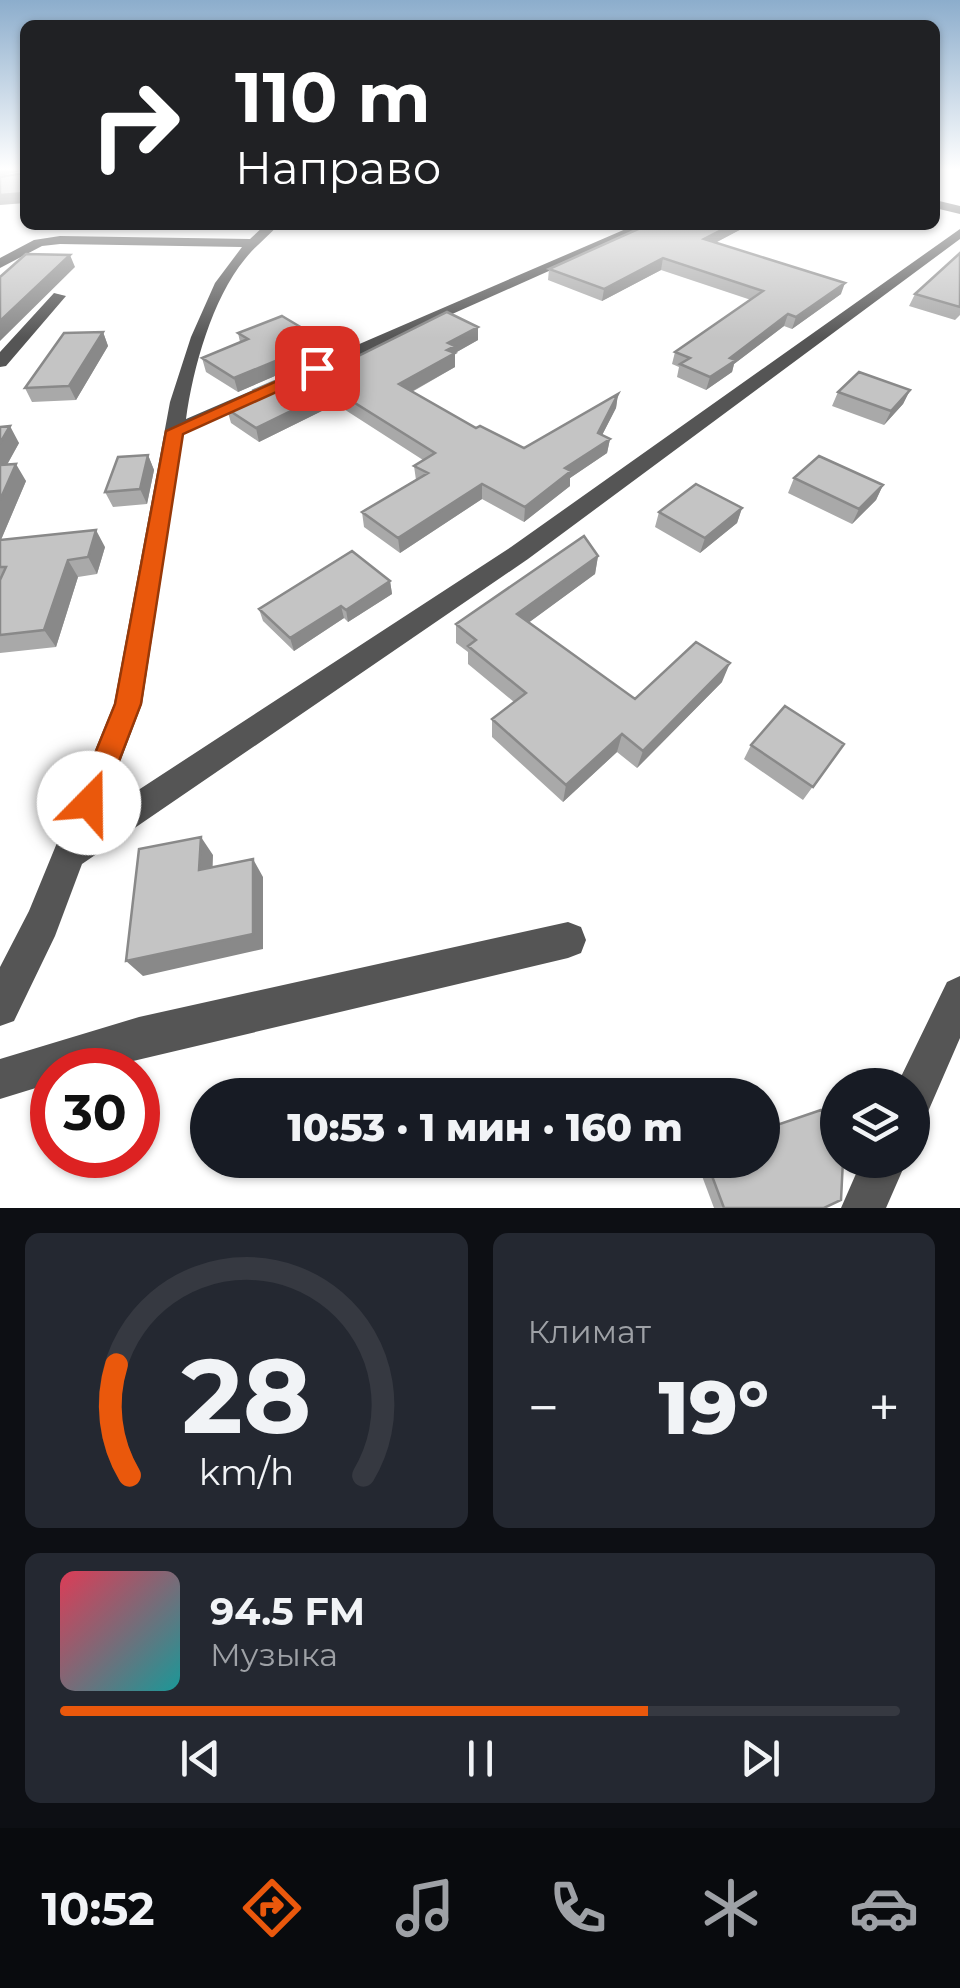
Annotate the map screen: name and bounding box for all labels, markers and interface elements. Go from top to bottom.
text: 110 m [235,54,431,140]
icon: right [70,60,200,190]
text: Направо [235,140,441,195]
pin [275,326,360,411]
icon: arrive [290,341,345,396]
position arrow [37,751,141,855]
speed limit sign: 30 [30,1048,160,1178]
map controls [820,1068,930,1178]
button: layers [820,1068,930,1178]
text: 10:53 · 1 мин · 160 m [287,1104,683,1151]
text: Климат [528,1312,651,1351]
text: 28 [181,1332,311,1459]
text: 19° [659,1361,769,1453]
text: − [528,1374,559,1441]
text: + [868,1374,900,1441]
text: km/h [199,1450,294,1494]
text: 94.5 FM [210,1588,365,1635]
text: Музыка [210,1635,338,1674]
icon: previous [173,1731,228,1786]
icon: pause [453,1731,508,1786]
icon: next [733,1731,788,1786]
icon: directions [237,1873,307,1943]
icon: music [390,1873,460,1943]
icon: phone [543,1873,613,1943]
icon: climate [696,1873,766,1943]
icon: car [849,1873,919,1943]
text: 10:52 [41,1881,155,1936]

